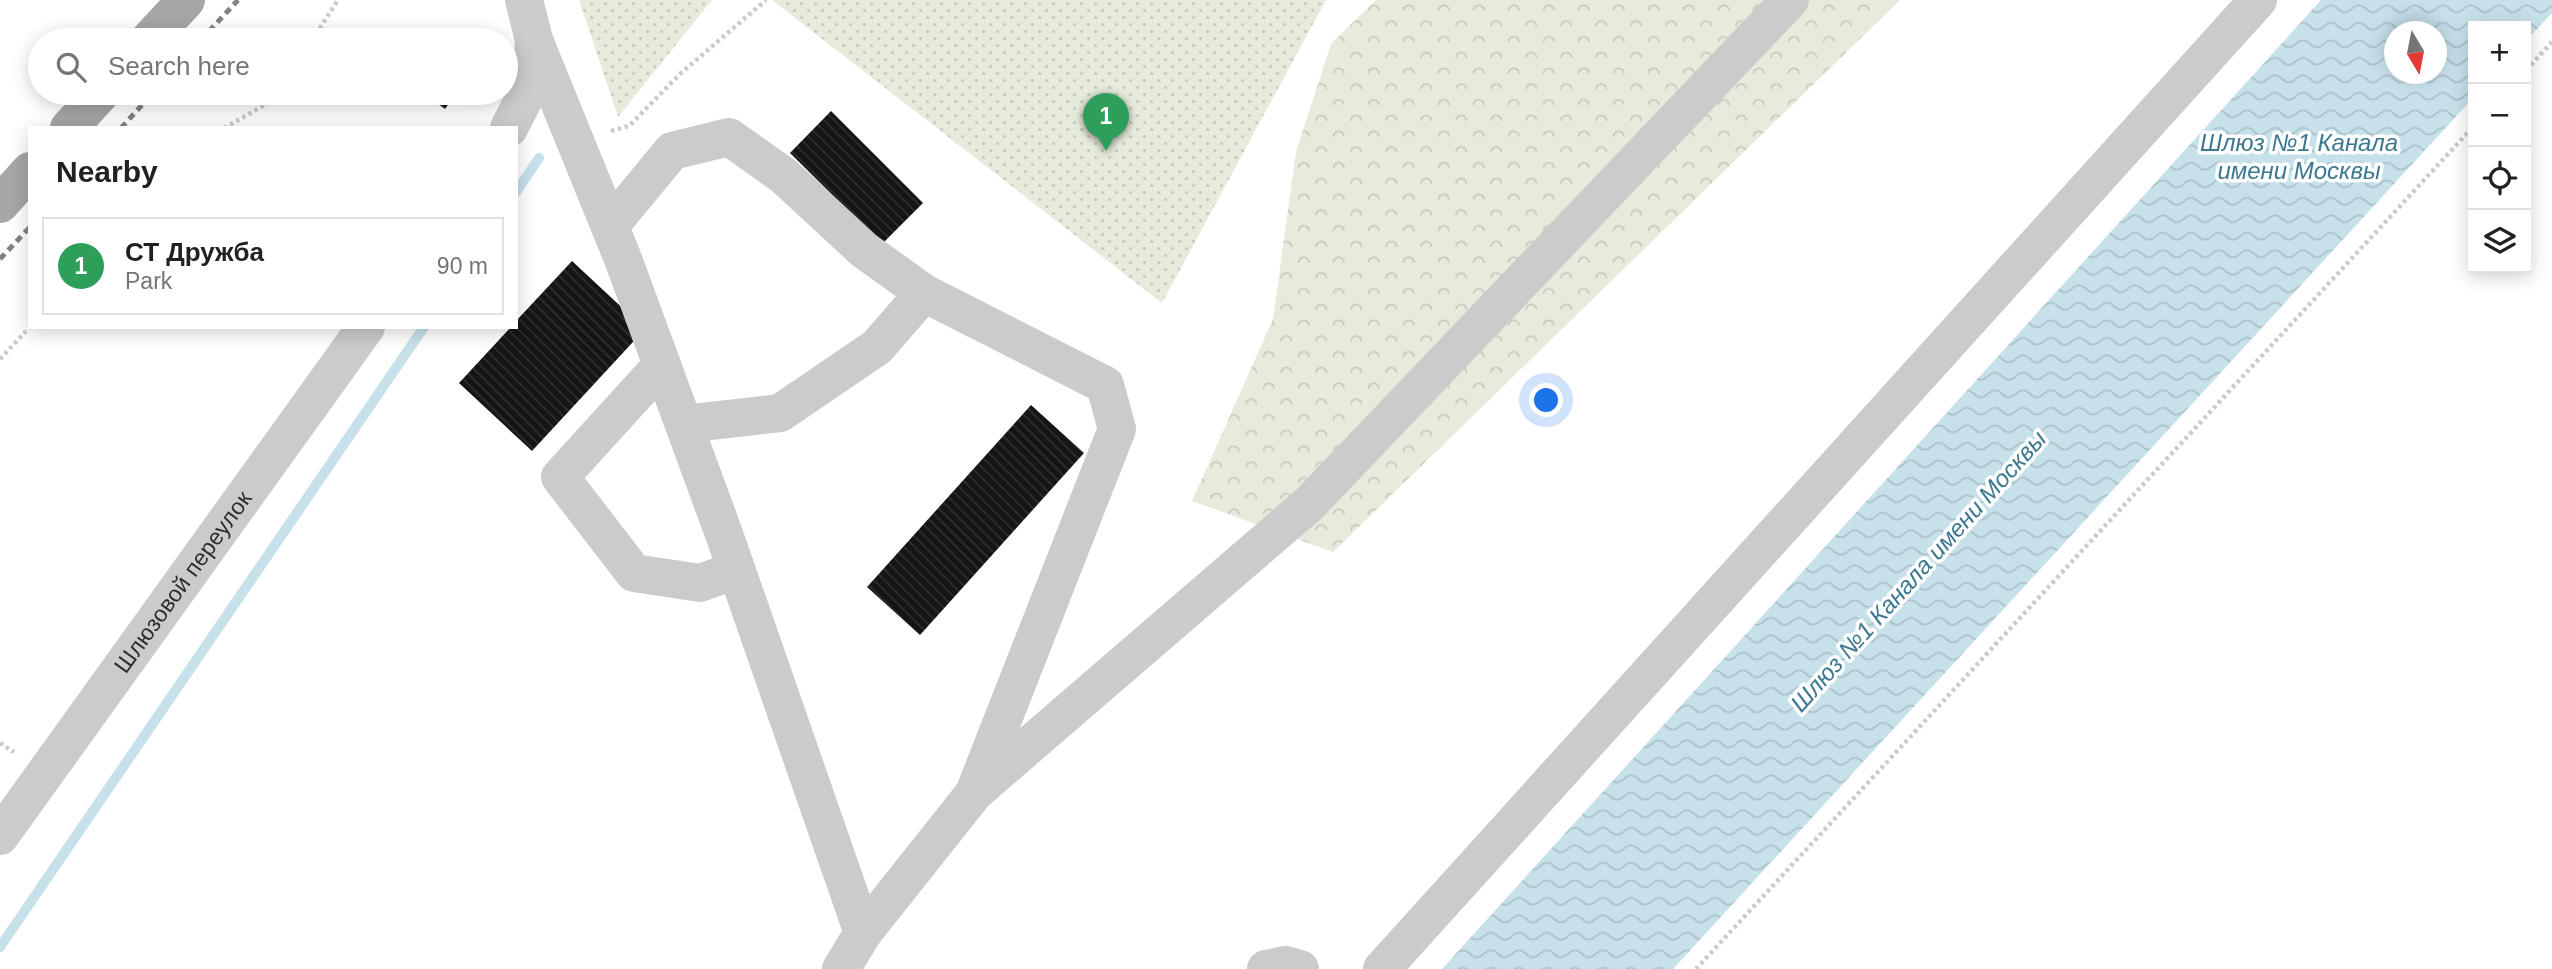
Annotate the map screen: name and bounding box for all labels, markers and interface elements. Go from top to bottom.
north arrow [2384,21,2447,84]
map controls [2468,21,2531,273]
button: + [2468,21,2531,84]
search box [28,28,518,105]
icon: search [52,48,90,86]
text: Search here [108,51,250,81]
button: − [2468,84,2531,147]
pin: 1 [1083,93,1129,151]
water label: Шлюз №1 Канала имени Москвы [2200,129,2398,184]
button: locate [2468,147,2531,210]
text: Nearby [56,155,158,188]
button: layers [2468,210,2531,273]
text: СТ Дружба [125,237,264,267]
text: 1 [75,253,87,279]
text: 90 m [437,253,488,279]
text: Park [125,268,172,294]
your location [1529,383,1563,417]
water label: Шлюз №1 Канала имени Москвы [1785,425,2051,717]
street label: Шлюзовой переулок [109,485,257,678]

